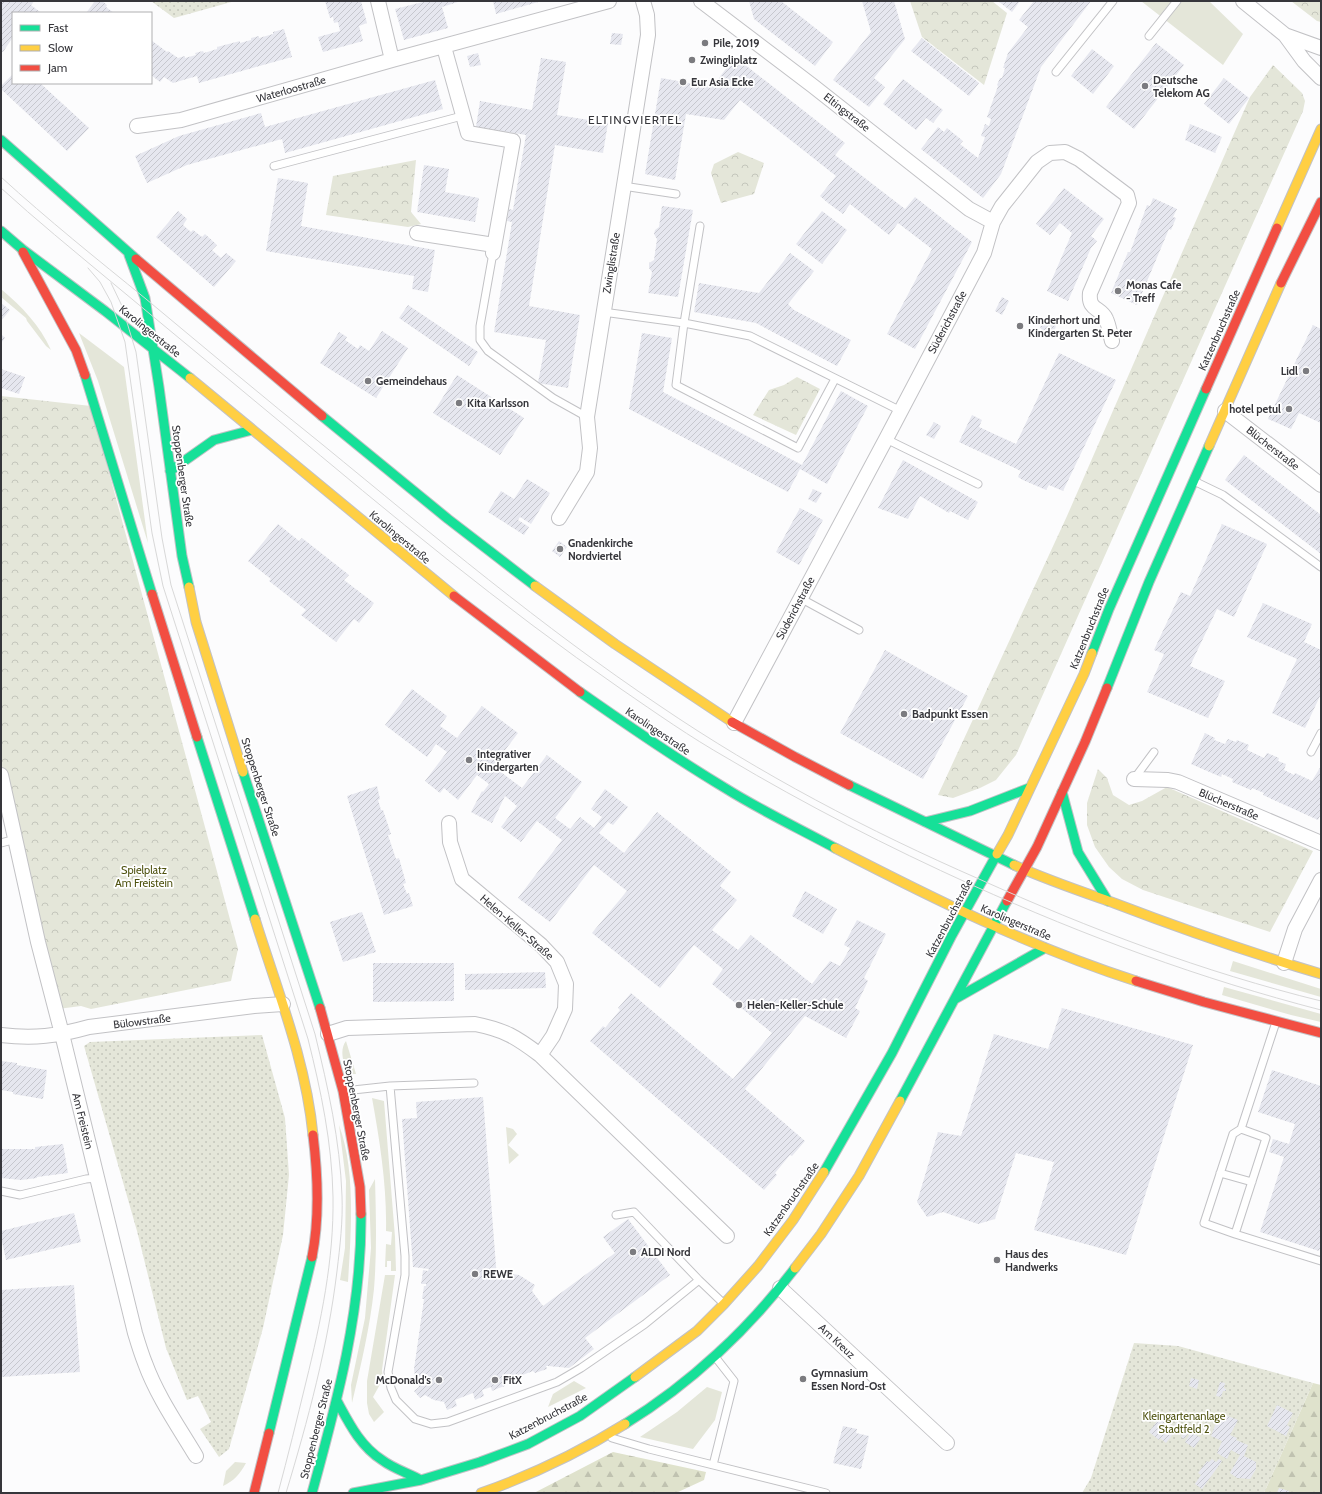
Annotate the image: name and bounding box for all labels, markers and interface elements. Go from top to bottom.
legend [12,12,152,84]
text: Fast [48,20,68,35]
place label: Pile, 2019 [713,36,760,50]
marker: Pile, 2019 [700,38,710,48]
text: Slow [48,40,73,55]
place label: Zwingliplatz [700,53,758,67]
marker: Zwingliplatz [687,55,697,65]
text: Jam [47,60,67,75]
street label: Waterloostraße [255,72,328,106]
place label: Deutsche Telekom AG [1153,73,1210,100]
place label: Eur Asia Ecke [691,75,754,89]
marker: Eur Asia Ecke [678,77,688,87]
marker: Deutsche Telekom AG [1140,81,1150,91]
street label: Eltingstraße [821,90,873,135]
district label: ELTINGVIERTEL [588,112,682,127]
street label: Zwinglistraße [599,231,623,295]
place label: Monas Cafe - Treff [1126,278,1182,305]
marker: Monas Cafe - Treff [1113,286,1123,296]
street label: Katzenbruchstraße [1195,287,1243,373]
street label: Süderichstraße [925,288,970,356]
street label: Karolingerstraße [116,302,184,360]
place label: Kinderhort und Kindergarten St. Peter [1028,313,1133,340]
marker: Kinderhort und Kindergarten St. Peter [1015,321,1025,331]
place label: Lidl [1281,364,1298,378]
marker: Lidl [1301,366,1311,376]
place label: Gemeindehaus [376,374,447,388]
marker: Gemeindehaus [363,376,373,386]
place label: Kita Karlsson [467,396,529,410]
marker: Kita Karlsson [454,398,464,408]
place label: hotel petul [1229,402,1281,416]
marker: hotel petul [1284,404,1294,414]
street label: Blücherstraße [1244,423,1303,473]
street label: Stoppenberger Straße [169,424,197,528]
street label: Karolingerstraße [367,507,434,567]
place label: Gnadenkirche Nordviertel [568,536,633,563]
marker: Gnadenkirche Nordviertel [555,544,565,554]
street label: Süderichstraße [773,574,818,642]
street label: Katzenbruchstraße [1066,585,1112,671]
street label: Karolingerstraße [623,704,693,758]
place label: Badpunkt Essen [912,707,988,721]
marker: Badpunkt Essen [899,709,909,719]
street label: Stoppenberger Straße [238,736,284,838]
place label: Integrativer Kindergarten [477,747,539,774]
marker: Integrativer Kindergarten [464,755,474,765]
street label: Blücherstraße [1197,785,1261,823]
park label: Spielplatz Am Freistein [115,863,173,890]
street label: Katzenbruchstraße [922,876,976,960]
street label: Helen-Keller-Straße [477,891,557,963]
street label: Karolingerstraße [979,901,1054,943]
place label: Helen-Keller-Schule [747,998,844,1012]
marker: Helen-Keller-Schule [734,1000,744,1010]
street label: Bülowstraße [113,1010,172,1031]
street label: Stoppenberger Straße [340,1058,374,1162]
street label: Am Freistein [69,1091,97,1151]
street label: Katzenbruchstraße [760,1159,822,1239]
place label: ALDI Nord [641,1245,691,1259]
marker: ALDI Nord [628,1247,638,1257]
place label: Haus des Handwerks [1005,1247,1058,1274]
marker: Haus des Handwerks [992,1255,1002,1265]
place label: REWE [483,1267,513,1281]
marker: REWE [470,1269,480,1279]
street label: Am Kreuz [816,1321,858,1361]
place label: Gymnasium Essen Nord-Ost [811,1366,886,1393]
place label: McDonald's [376,1373,431,1387]
place label: FitX [503,1373,522,1387]
marker: Gymnasium Essen Nord-Ost [798,1374,808,1384]
marker: McDonald's [434,1375,444,1385]
marker: FitX [490,1375,500,1385]
street label: Stoppenberger Straße [297,1377,335,1481]
street label: Katzenbruchstraße [506,1389,590,1443]
park label: Kleingartenanlage Stadtfeld 2 [1143,1409,1226,1436]

